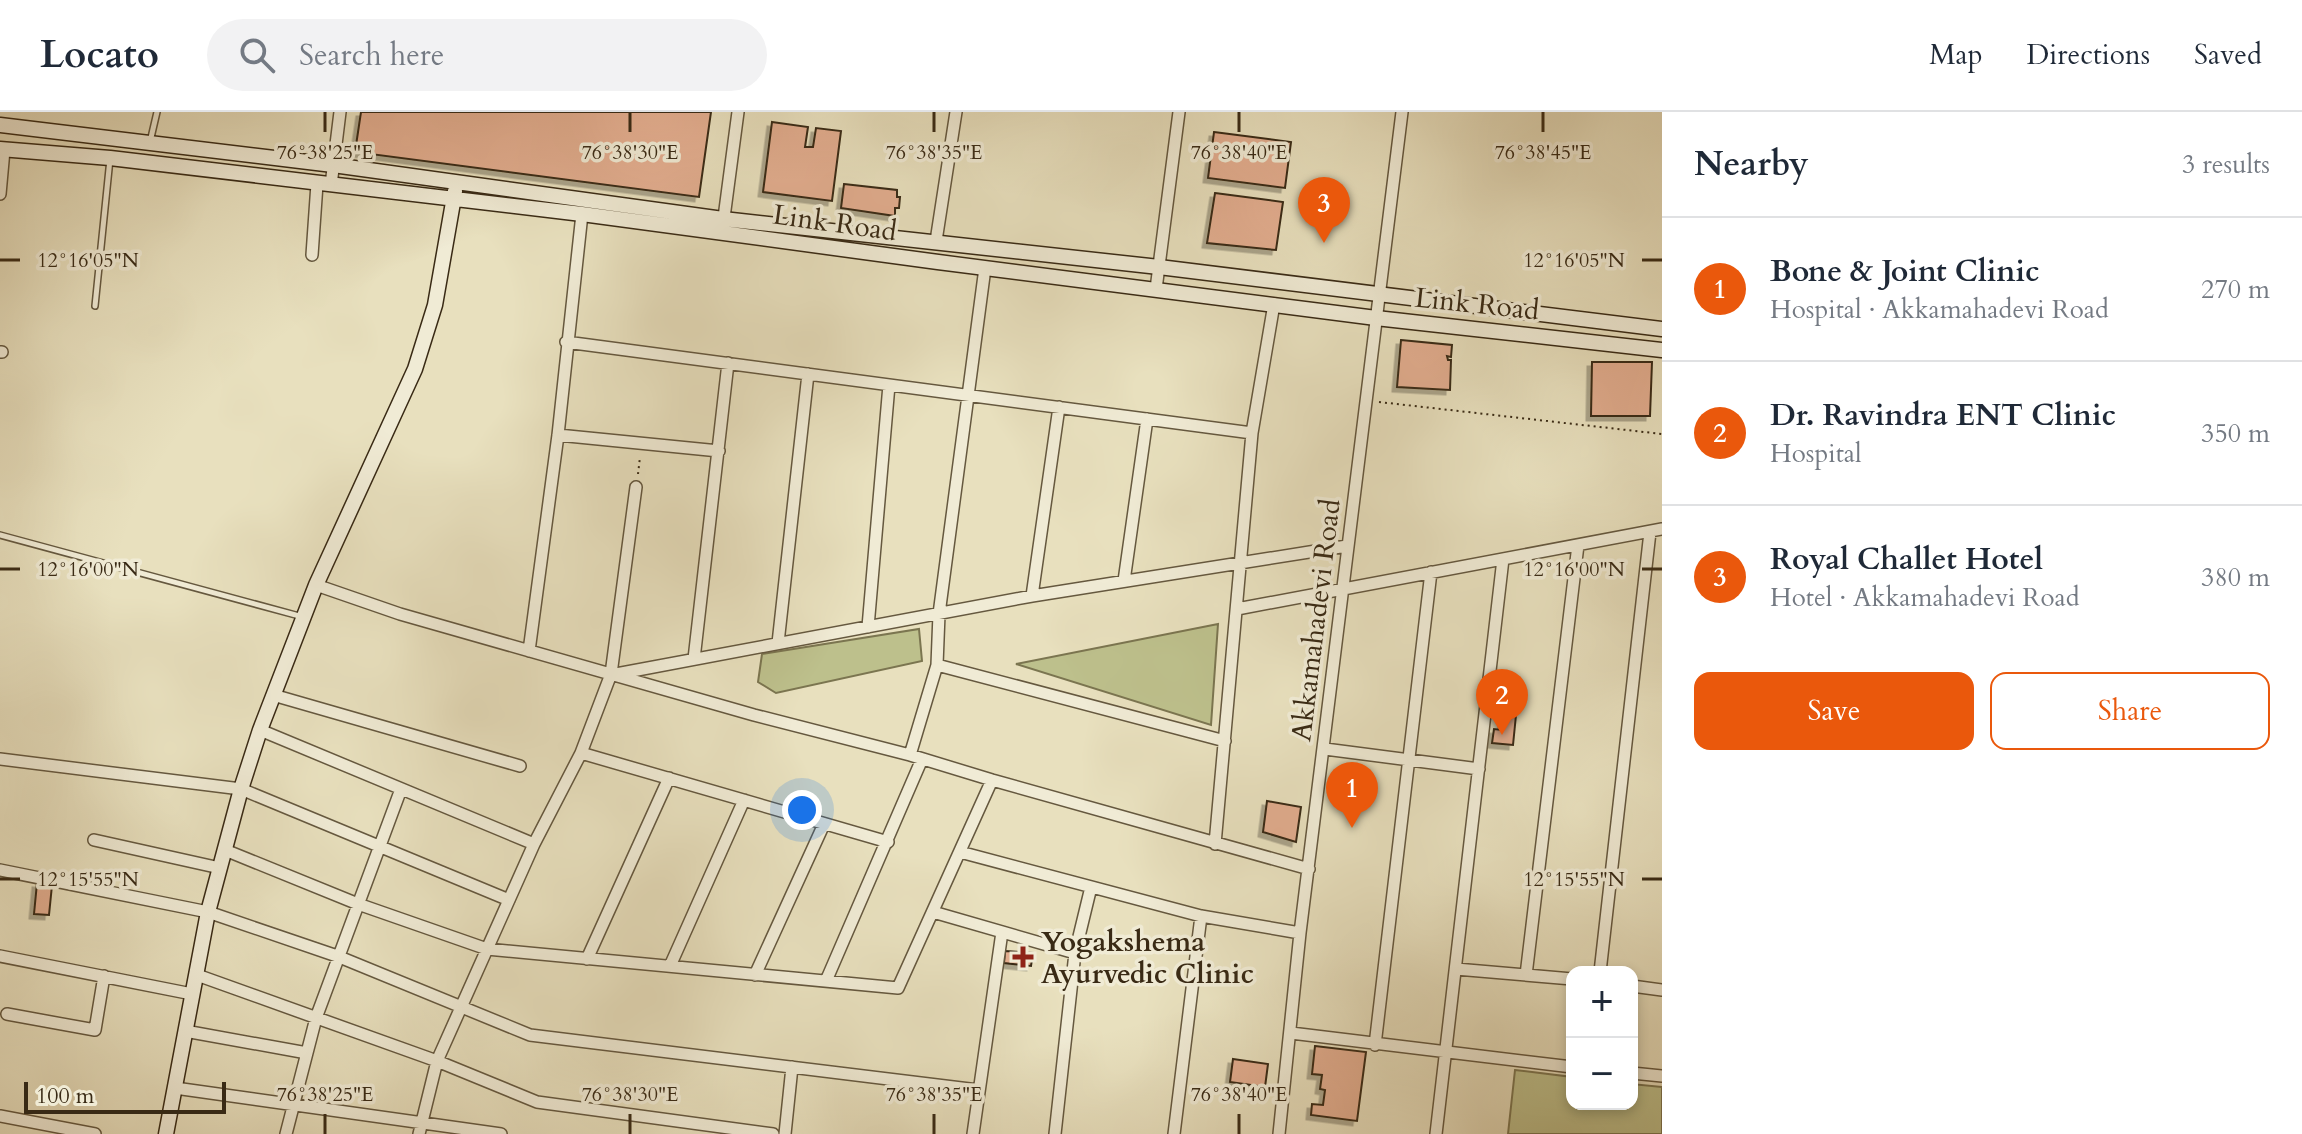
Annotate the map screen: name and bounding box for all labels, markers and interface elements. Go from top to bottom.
search box [207,19,767,91]
text: Locato [40,29,159,81]
icon: search [235,33,279,77]
text: Search here [299,35,444,76]
text: Map [1929,36,1983,74]
text: Directions [2027,36,2150,74]
text: Saved [2194,36,2262,74]
text: 76°38'25"E [277,139,373,166]
text: 76°38'30"E [582,139,678,166]
text: 76°38'35"E [886,139,982,166]
text: 76°38'40"E [1191,139,1287,166]
text: 76°38'45"E [1495,139,1591,166]
text: Nearby [1694,141,1809,187]
text: 3 results [2182,147,2270,182]
pin: 3 [1298,177,1350,243]
street label: Link Road [770,195,899,251]
text: 12°16'05"N [37,247,139,274]
text: 12°16'05"N [1523,247,1625,274]
text: Bone & Joint Clinic [1770,251,2040,292]
text: 1 [1713,272,1727,307]
text: 270 m [2201,272,2270,307]
street label: Link Road [1413,279,1541,329]
text: Hospital · Akkamahadevi Road [1770,292,2109,327]
text: Dr. Ravindra ENT Clinic [1770,395,2116,436]
text: 2 [1713,416,1727,451]
text: 350 m [2201,416,2270,451]
text: Hospital [1770,436,1862,471]
street label: Akkamahadevi Road [1282,497,1350,744]
text: Royal Challet Hotel [1770,539,2043,580]
text: 12°16'00"N [37,556,139,583]
text: 12°16'00"N [1523,556,1625,583]
text: 3 [1713,560,1727,595]
text: 380 m [2201,560,2270,595]
text: Hotel · Akkamahadevi Road [1770,580,2080,615]
pin: 2 [1476,669,1528,735]
button: Save [1694,672,1974,750]
button: Share [1990,672,2270,750]
pin: 1 [1326,762,1378,828]
your location [782,790,822,830]
text: 12°15'55"N [37,866,139,893]
text: 12°15'55"N [1523,866,1625,893]
place label: Yogakshema Ayurvedic Clinic [1041,923,1254,993]
marker: Yogakshema Ayurvedic Clinic [1012,946,1034,968]
map controls [1566,966,1638,1110]
button: + [1566,966,1638,1038]
button: − [1566,1038,1638,1110]
scale bar [24,1078,226,1114]
text: 100 m [36,1081,94,1111]
text: 76°38'25"E [277,1081,373,1108]
text: 76°38'30"E [582,1081,678,1108]
text: 76°38'35"E [886,1081,982,1108]
text: 76°38'40"E [1191,1081,1287,1108]

